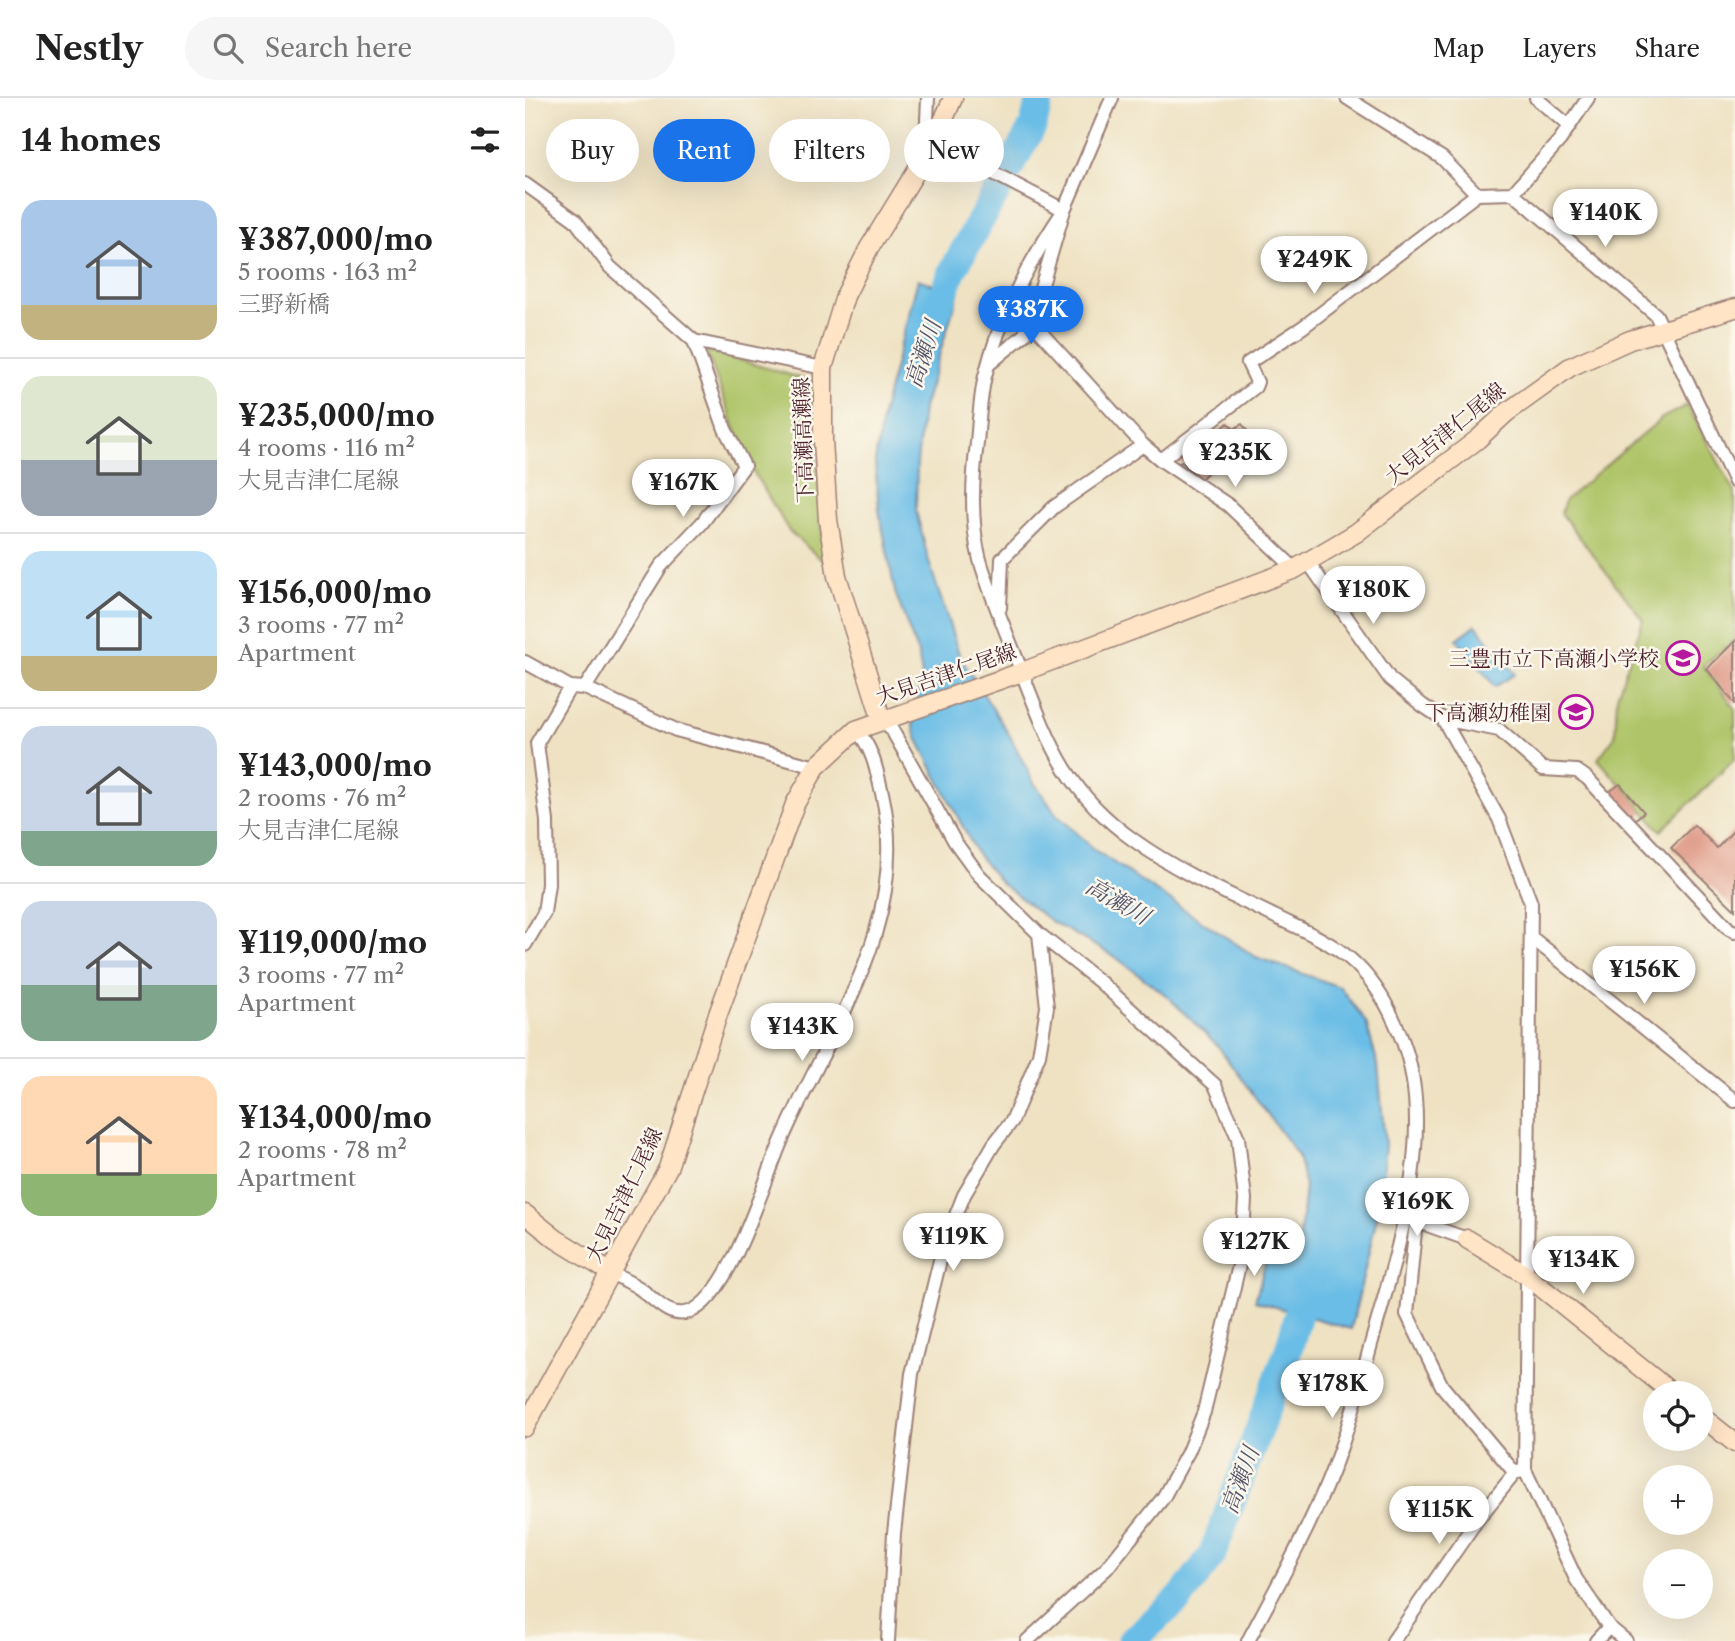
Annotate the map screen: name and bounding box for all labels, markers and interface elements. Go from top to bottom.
search box [185,17,675,80]
text: Nestly [35,28,143,69]
icon: search [209,29,247,67]
text: Search here [265,32,412,64]
text: Map [1433,34,1484,63]
text: Layers [1522,34,1597,63]
text: Share [1635,34,1700,63]
chip: Buy [546,119,639,182]
chip: Rent [653,119,755,182]
chip: Filters [769,119,890,182]
chip: New [904,119,1004,182]
icon: filters [466,121,504,159]
text: 14 homes [21,122,161,159]
pin: ¥140K [1556,190,1654,249]
text: ¥140K [1569,198,1641,226]
text: ¥387,000/mo [238,221,433,258]
icon: home [77,228,161,312]
pin: ¥249K [1265,236,1363,296]
text: ¥249K [1276,245,1352,273]
text: 5 rooms · 163 m² [238,258,417,286]
pin: ¥387K [982,286,1080,346]
text: 三野新橋 [238,290,330,318]
text: ¥387K [994,295,1068,323]
water label: 高瀬川 [899,314,948,391]
street label: 下高瀬高瀬線 [788,377,818,503]
street label: 大見吉津仁尾線 [1380,377,1510,489]
text: ¥235,000/mo [238,397,435,434]
icon: home [77,404,161,488]
pin: ¥235K [1186,430,1284,489]
text: 4 rooms · 116 m² [238,434,415,462]
text: ¥235K [1198,438,1272,466]
pin: ¥167K [634,460,732,519]
text: 大見吉津仁尾線 [238,466,399,494]
text: ¥167K [648,468,718,496]
pin: ¥180K [1324,566,1422,626]
text: ¥156,000/mo [238,574,431,611]
text: ¥180K [1336,575,1410,603]
icon: home [77,579,161,663]
text: 3 rooms · 77 m² [238,611,404,639]
street label: 大見吉津仁尾線 [872,638,1020,710]
text: Apartment [238,639,356,667]
school or university icon: 三豊市立下高瀬小学校 [1664,639,1702,677]
place label: 三豊市立下高瀬小学校 [1449,646,1659,671]
school or university icon: 下高瀬幼稚園 [1557,693,1595,731]
place label: 下高瀬幼稚園 [1425,700,1551,725]
text: ¥143,000/mo [238,747,432,784]
icon: home [77,754,161,838]
text: 2 rooms · 76 m² [238,784,406,812]
text: 大見吉津仁尾線 [238,816,399,844]
water label: 高瀬川 [1081,872,1157,932]
text: ¥119,000/mo [238,924,427,961]
icon: home [77,929,161,1013]
pin: ¥156K [1595,946,1693,1006]
text: ¥156K [1609,955,1679,983]
text: 3 rooms · 77 m² [238,961,404,989]
text: Apartment [238,989,356,1017]
pin: ¥143K [753,1004,851,1063]
text: ¥143K [766,1012,838,1040]
text: ¥134,000/mo [238,1099,432,1136]
icon: home [77,1104,161,1188]
street label: 大見吉津仁尾線 [581,1123,667,1267]
text: 2 rooms · 78 m² [238,1136,407,1164]
text: Apartment [238,1164,356,1192]
pin: ¥169K [1368,1178,1466,1238]
text: ¥169K [1381,1187,1453,1215]
pin: ¥119K [904,1214,1002,1273]
pin: ¥127K [1205,1218,1303,1278]
text: ¥119K [919,1222,987,1250]
text: ¥127K [1219,1227,1289,1255]
pin: ¥134K [1534,1236,1632,1296]
text: ¥134K [1547,1245,1619,1273]
pin: ¥178K [1283,1360,1381,1420]
text: ¥178K [1297,1369,1367,1397]
map controls [1643,1381,1713,1619]
button: locate [1643,1381,1713,1451]
water label: 高瀬川 [1215,1440,1266,1517]
button: + [1643,1465,1713,1535]
pin: ¥115K [1390,1486,1488,1546]
text: ¥115K [1405,1495,1473,1523]
button: − [1643,1549,1713,1619]

